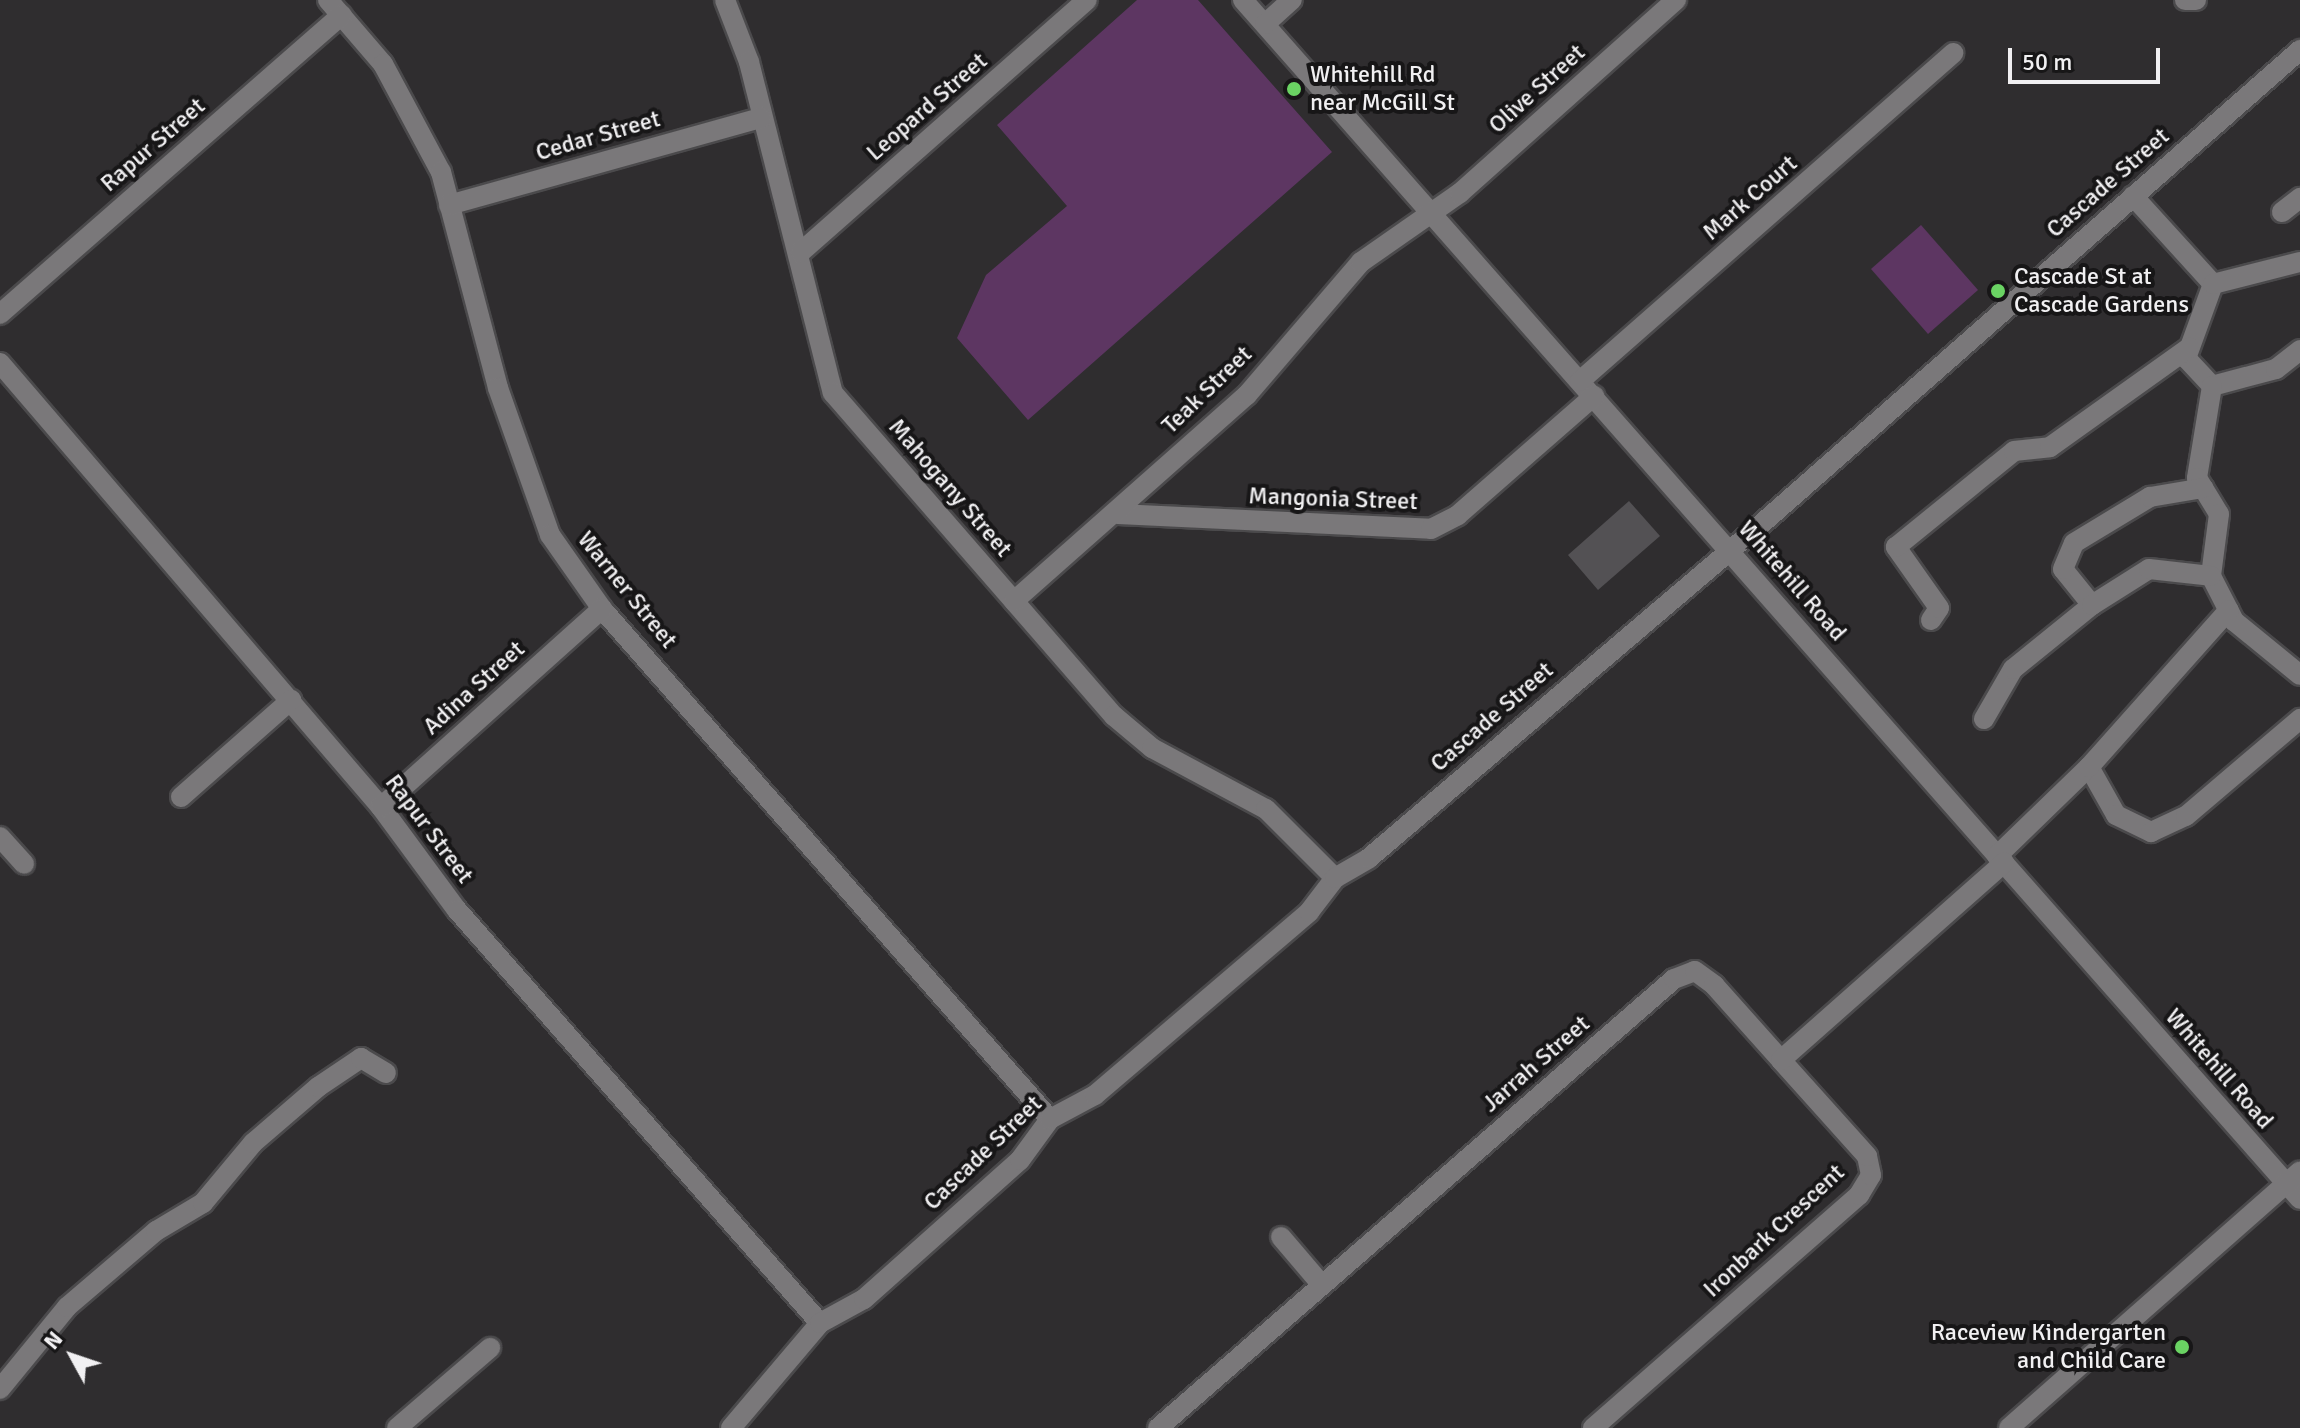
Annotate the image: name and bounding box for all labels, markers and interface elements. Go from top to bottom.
scale bar [2012,32,2164,82]
street label: Olive Street [1483,38,1591,140]
street label: Leopard Street [861,47,993,167]
text: 50 m [2022,47,2072,77]
place label: Whitehill Rd near McGill St [1310,61,1455,117]
marker: Whitehill Rd near McGill St [1285,80,1303,98]
street label: Rapur Street [95,92,211,198]
street label: Cedar Street [533,105,663,167]
street label: Cascade Street [2041,122,2175,244]
street label: Mark Court [1697,149,1803,247]
place label: Cascade St at Cascade Gardens [2014,263,2189,319]
marker: Cascade St at Cascade Gardens [1989,282,2007,300]
street label: Teak Street [1156,340,1258,440]
street label: Mahogany Street [882,413,1018,563]
street label: Mangonia Street [1248,482,1418,516]
street label: Whitehill Road [1732,515,1852,647]
street label: Warner Street [571,526,683,654]
street label: Adina Street [417,635,531,741]
street label: Cascade Street [1425,656,1559,778]
street label: Rapur Street [379,769,479,889]
street label: Whitehill Road [2159,1003,2279,1135]
street label: Jarrah Street [1476,1010,1596,1118]
street label: Cascade Street [918,1090,1048,1216]
street label: Ironbark Crescent [1698,1158,1850,1304]
north arrow [32,1316,112,1396]
place label: Raceview Kindergarten and Child Care [1931,1319,2166,1375]
text: N [38,1326,68,1355]
marker: Raceview Kindergarten and Child Care [2173,1338,2191,1356]

